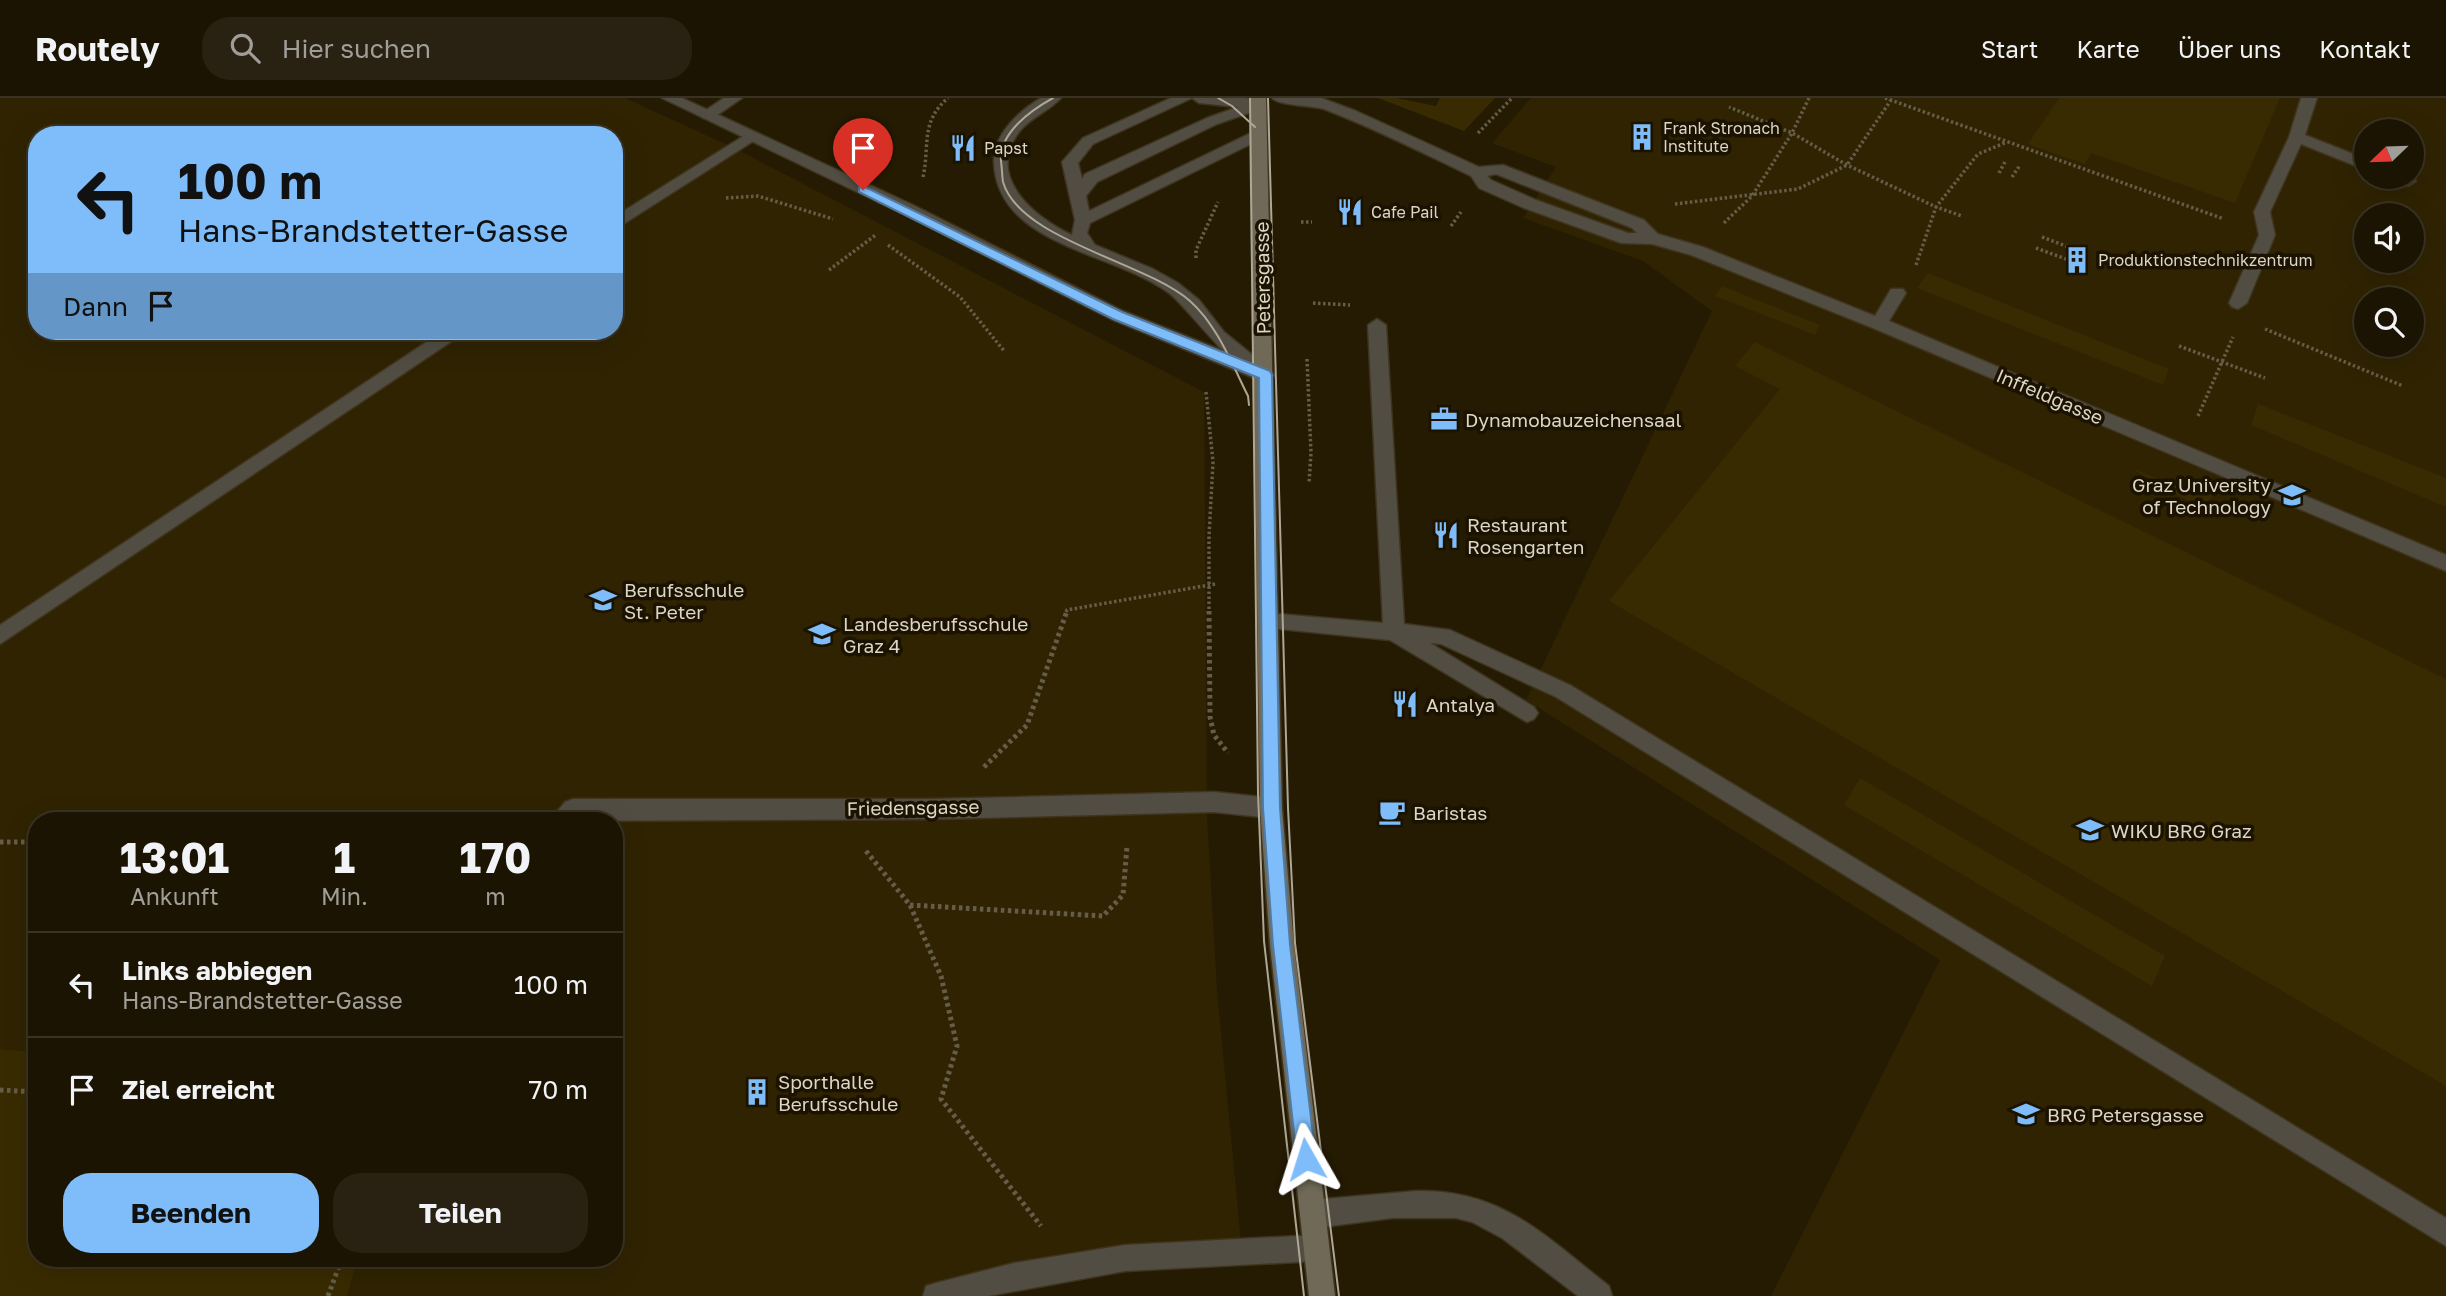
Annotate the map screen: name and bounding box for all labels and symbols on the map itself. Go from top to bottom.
pin [833,118,893,190]
place label: Frank Stronach Institute [1663,118,1780,156]
north arrow [2354,119,2424,189]
building icon: Frank Stronach Institute [1627,122,1657,152]
restaurant icon: Papst [948,133,978,163]
place label: Papst [984,138,1028,158]
restaurant icon: Cafe Pail [1335,197,1365,227]
place label: Cafe Pail [1371,202,1439,222]
street label: Petersgasse [1250,221,1274,335]
building icon: Produktionstechnikzentrum [2062,245,2092,275]
place label: Produktionstechnikzentrum [2098,250,2313,270]
street label: Inffeldgasse [1993,363,2107,429]
office icon: Dynamobauzeichensaal [1429,404,1459,434]
place label: Dynamobauzeichensaal [1465,408,1682,431]
place label: Graz University of Technology [2132,473,2271,518]
school or university icon: Graz University of Technology [2277,480,2307,510]
place label: Restaurant Rosengarten [1467,513,1584,558]
restaurant icon: Restaurant Rosengarten [1431,520,1461,550]
place label: Berufsschule St. Peter [624,578,744,623]
school or university icon: Berufsschule St. Peter [588,585,618,615]
place label: Landesberufsschule Graz 4 [843,612,1028,657]
school or university icon: Landesberufsschule Graz 4 [807,619,837,649]
restaurant icon: Antalya [1390,689,1420,719]
place label: Antalya [1426,693,1495,716]
street label: Friedensgasse [846,794,980,820]
cafe icon: Baristas [1377,797,1407,827]
place label: Baristas [1413,801,1487,824]
school or university icon: WIKU BRG Graz [2075,815,2105,845]
place label: WIKU BRG Graz [2111,819,2252,842]
place label: Sporthalle Berufsschule [778,1070,898,1115]
building icon: Sporthalle Berufsschule [742,1077,772,1107]
school or university icon: BRG Petersgasse [2011,1099,2041,1129]
place label: BRG Petersgasse [2047,1103,2204,1126]
position arrow [1269,1122,1343,1196]

